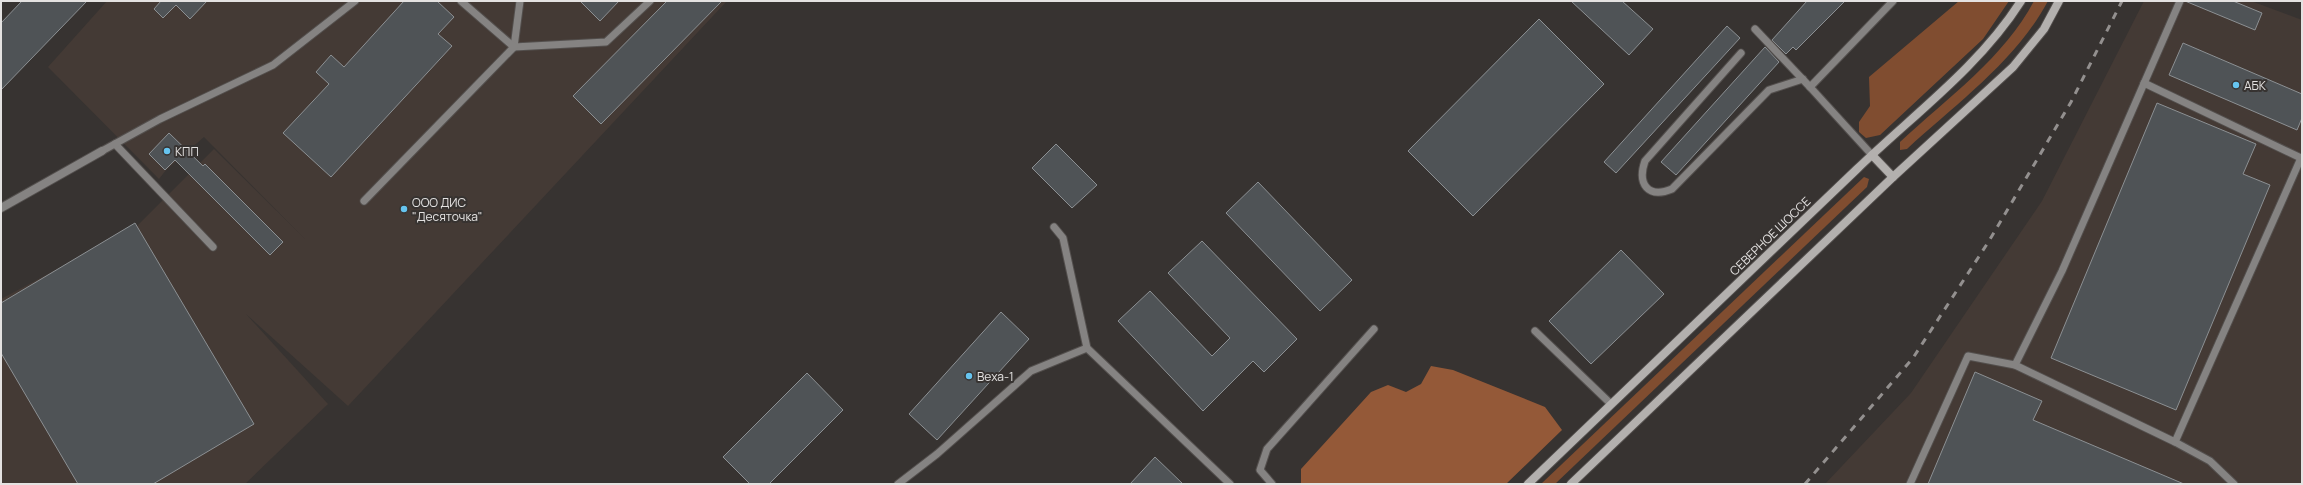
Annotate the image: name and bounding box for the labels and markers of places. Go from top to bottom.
place label: АБК [2244,77,2267,94]
marker: АБК [2231,80,2241,90]
place label: КПП [175,143,199,160]
marker: КПП [162,146,172,156]
place label: ООО ДИС "Десяточка" [412,194,482,225]
marker: ООО ДИС "Десяточка" [399,204,409,214]
place label: Веха-1 [977,368,1014,385]
marker: Веха-1 [964,371,974,381]

